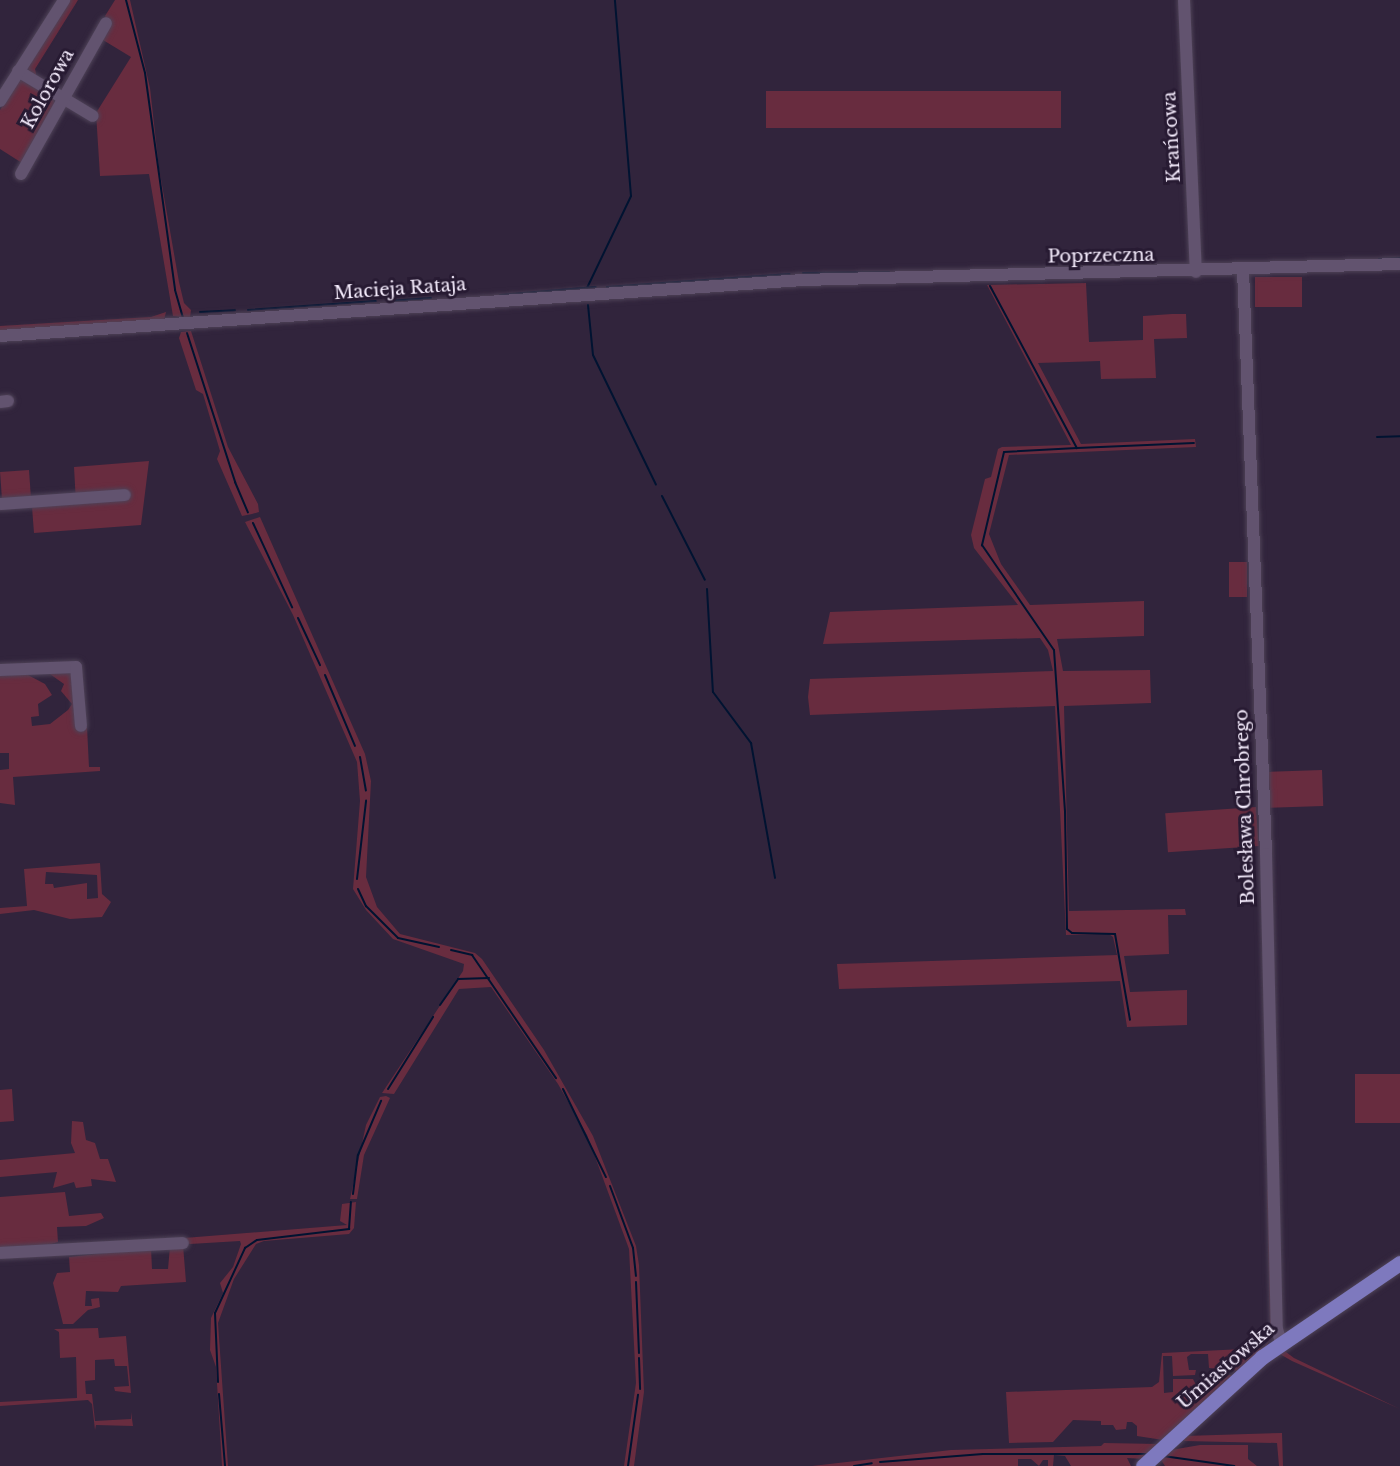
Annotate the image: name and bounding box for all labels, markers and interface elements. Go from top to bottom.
street label: Kolorowa [17,45,79,133]
street label: Krańcowa [1159,91,1185,183]
street label: Poprzeczna [1047,244,1155,268]
street label: Macieja Rataja [333,274,467,304]
street label: Bolesława Chrobrego [1231,709,1259,905]
street label: Umiastowska [1173,1318,1279,1414]

